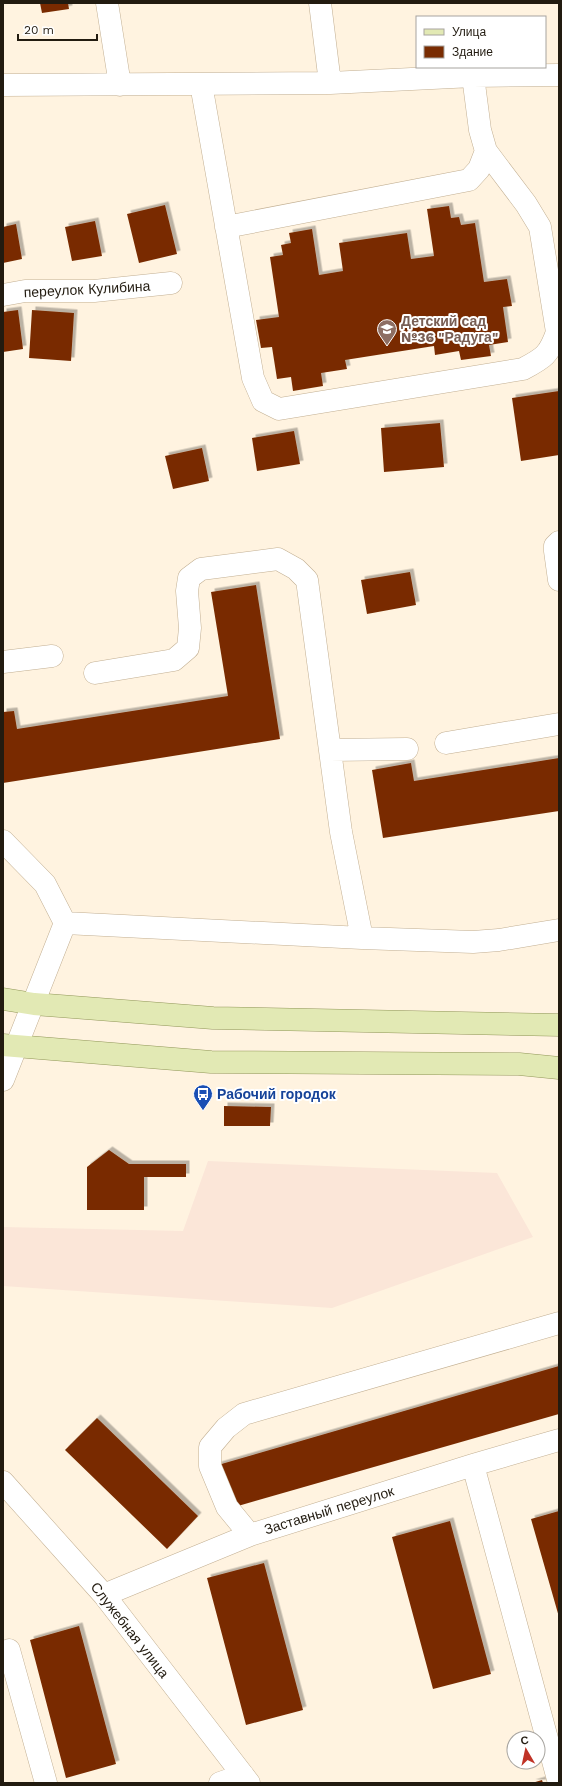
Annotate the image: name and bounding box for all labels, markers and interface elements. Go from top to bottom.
scale bar [18,16,97,42]
legend [416,16,546,68]
text: 20 m [24,23,54,37]
text: Улица [452,25,486,39]
text: Здание [452,45,493,59]
street label: переулок Кулибина [23,278,151,300]
place label: Детский сад №36 "Радуга" [401,313,498,345]
school or university icon: Детский сад №36 "Радуга" [376,318,398,346]
bus stop icon: Рабочий городок [192,1083,214,1111]
place label: Рабочий городок [217,1086,337,1102]
street label: Заставный переулок [262,1482,397,1537]
street label: Служебная улица [88,1579,172,1681]
north arrow [506,1730,546,1770]
text: С [520,1734,530,1748]

